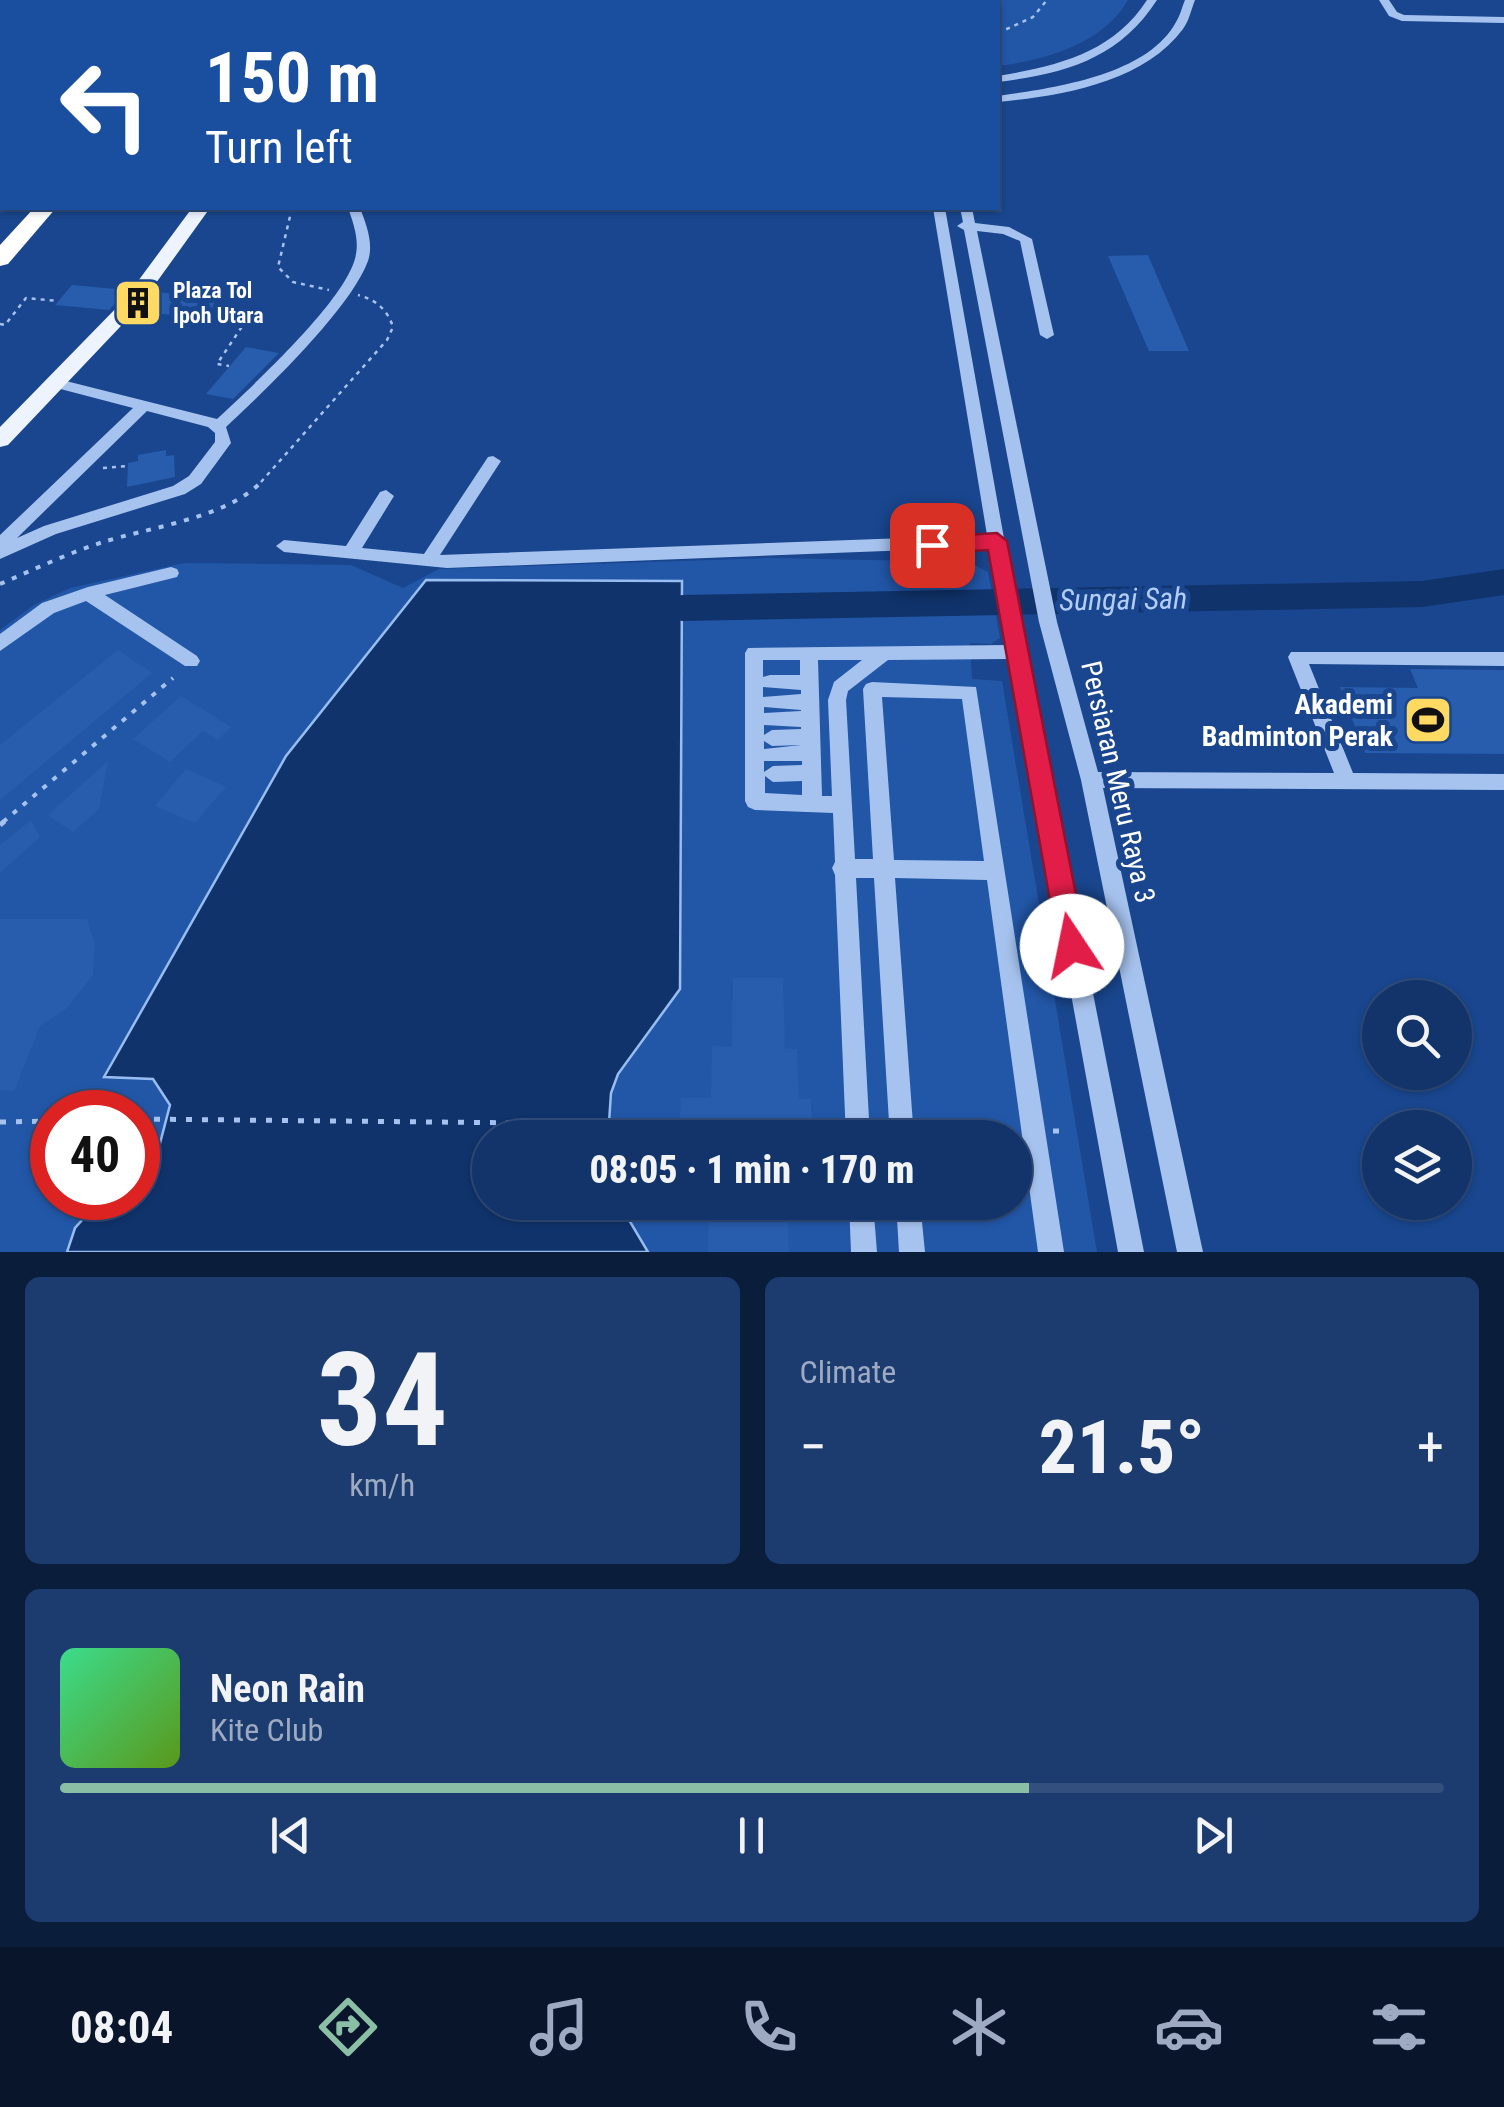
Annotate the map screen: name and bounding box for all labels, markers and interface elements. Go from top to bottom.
text: 150 m [205,37,379,119]
icon: left [40,40,170,170]
text: Turn left [205,121,353,174]
building icon: Plaza Tol Ipoh Utara [112,277,164,329]
place label: Plaza Tol Ipoh Utara [173,278,264,328]
pin [890,503,975,588]
icon: arrive [905,518,960,573]
water label: Sungai Sah [1059,580,1187,618]
street label: Persiaran Meru Raya 3 [1074,658,1162,906]
place label: Akademi Badminton Perak [1202,688,1394,753]
sports icon: Akademi Badminton Perak [1402,694,1454,746]
position arrow [1020,894,1124,998]
map controls [1362,980,1472,1220]
button: search [1362,980,1472,1090]
speed limit sign: 40 [30,1090,160,1220]
button: layers [1362,1110,1472,1220]
text: 08:05 · 1 min · 170 m [590,1148,914,1192]
text: 34 [317,1324,448,1477]
text: Climate [800,1353,896,1391]
text: 21.5° [1039,1403,1205,1491]
text: − [800,1415,827,1479]
text: + [1417,1415,1444,1479]
text: km/h [349,1466,415,1504]
text: Neon Rain [210,1667,365,1711]
text: Kite Club [210,1711,323,1749]
icon: previous [263,1808,318,1863]
icon: pause [724,1808,779,1863]
icon: next [1186,1808,1241,1863]
icon: directions [313,1992,383,2062]
icon: music [524,1992,594,2062]
icon: phone [734,1992,804,2062]
icon: climate [944,1992,1014,2062]
icon: car [1154,1992,1224,2062]
icon: filters [1364,1992,1434,2062]
text: 08:04 [70,2001,173,2054]

